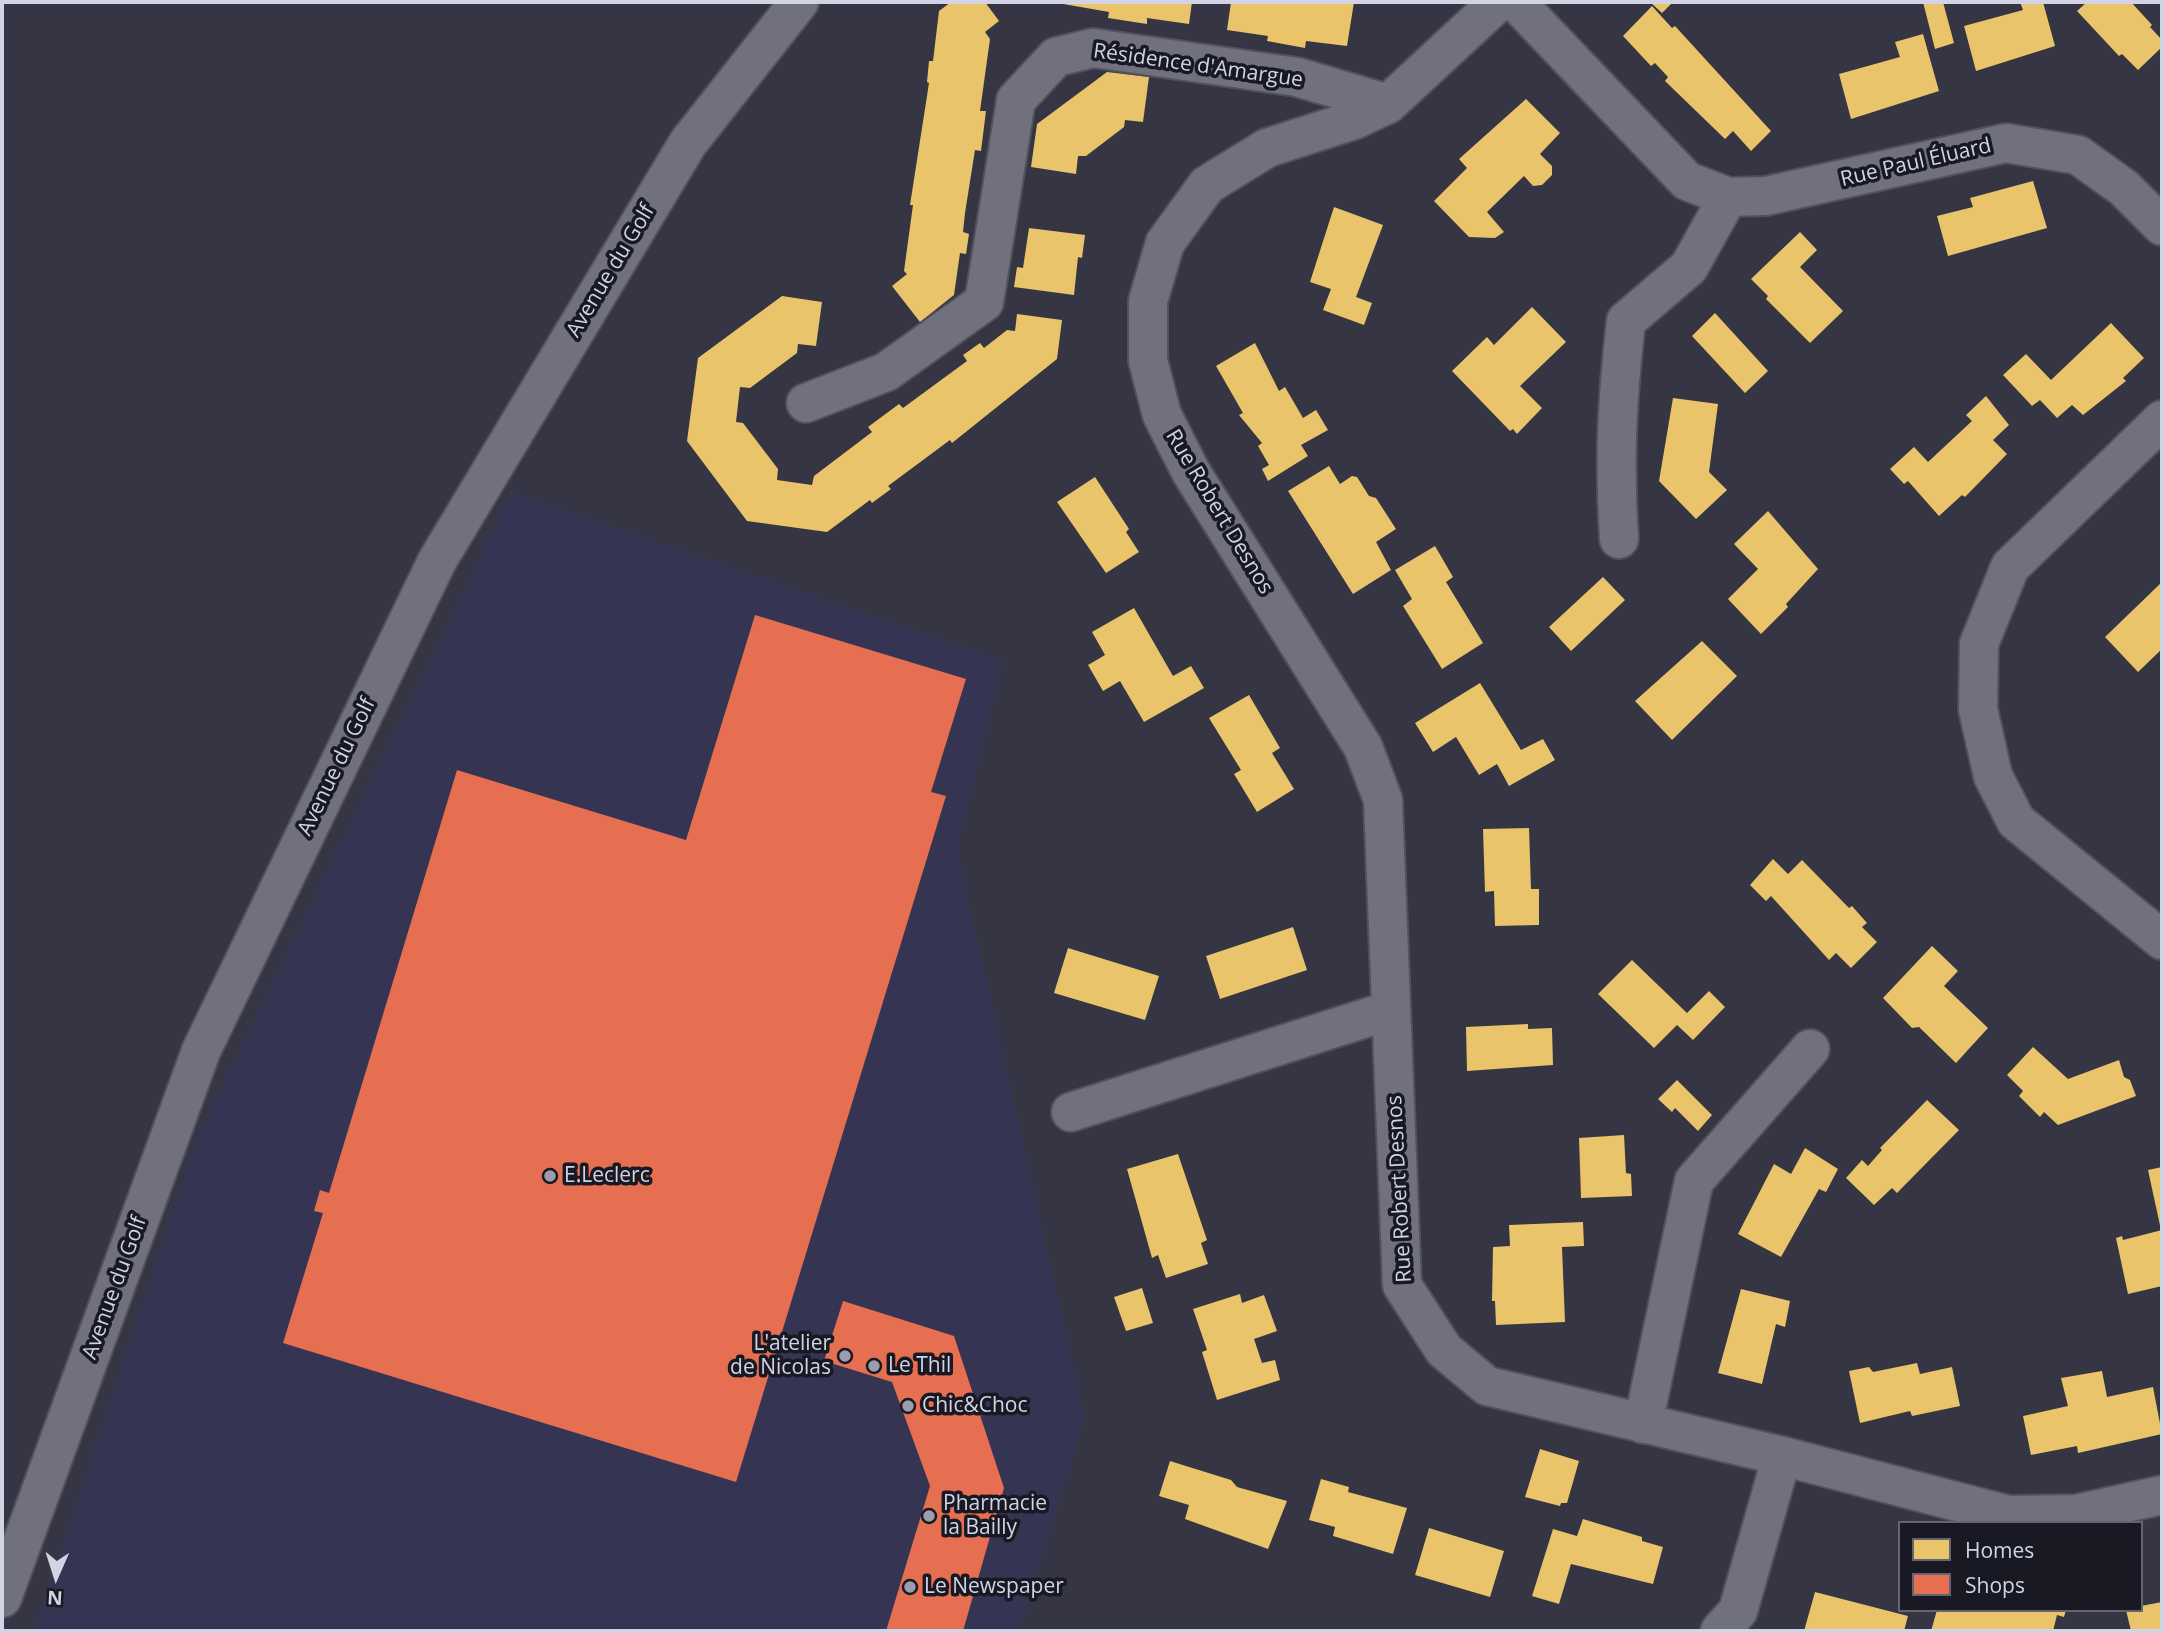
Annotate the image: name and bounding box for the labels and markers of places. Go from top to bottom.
place label: E.Leclerc [564,1163,650,1189]
marker: E.Leclerc [542,1168,558,1184]
place label: L'atelier de Nicolas [730,1331,831,1381]
marker: L'atelier de Nicolas [837,1348,853,1364]
place label: Le Thil [888,1353,951,1379]
marker: Le Thil [866,1358,882,1374]
place label: Chic&Choc [922,1393,1028,1419]
marker: Chic&Choc [900,1398,916,1414]
place label: Pharmacie la Bailly [943,1491,1047,1541]
marker: Pharmacie la Bailly [921,1508,937,1524]
place label: Le Newspaper [924,1574,1064,1600]
marker: Le Newspaper [902,1579,918,1595]

